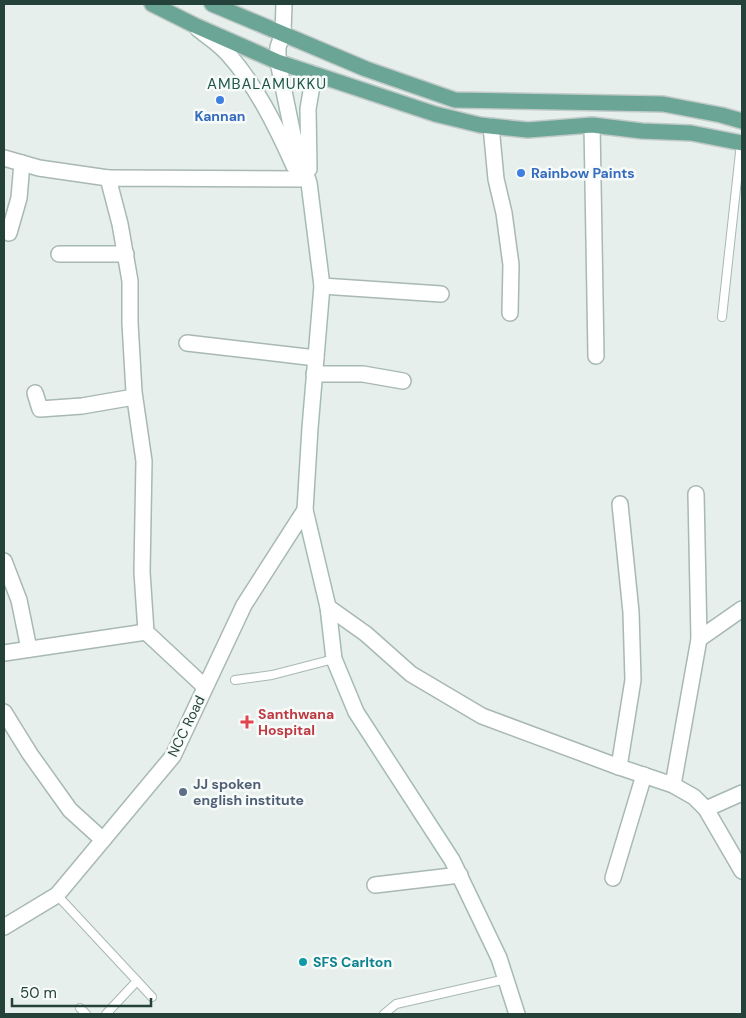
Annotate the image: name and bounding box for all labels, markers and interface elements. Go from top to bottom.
district label: AMBALAMUKKU [207,74,327,94]
marker: Kannan [214,94,226,106]
place label: Kannan [195,107,245,125]
place label: Rainbow Paints [531,164,635,182]
marker: Rainbow Paints [515,167,527,179]
street label: NCC Road [163,692,209,760]
place label: Santhwana Hospital [258,705,334,739]
marker: Santhwana Hospital [240,715,254,729]
place label: JJ spoken english institute [193,775,304,809]
marker: JJ spoken english institute [177,786,189,798]
place label: SFS Carlton [313,953,392,971]
marker: SFS Carlton [297,956,309,968]
scale bar [12,976,151,1008]
text: 50 m [20,983,57,1003]

